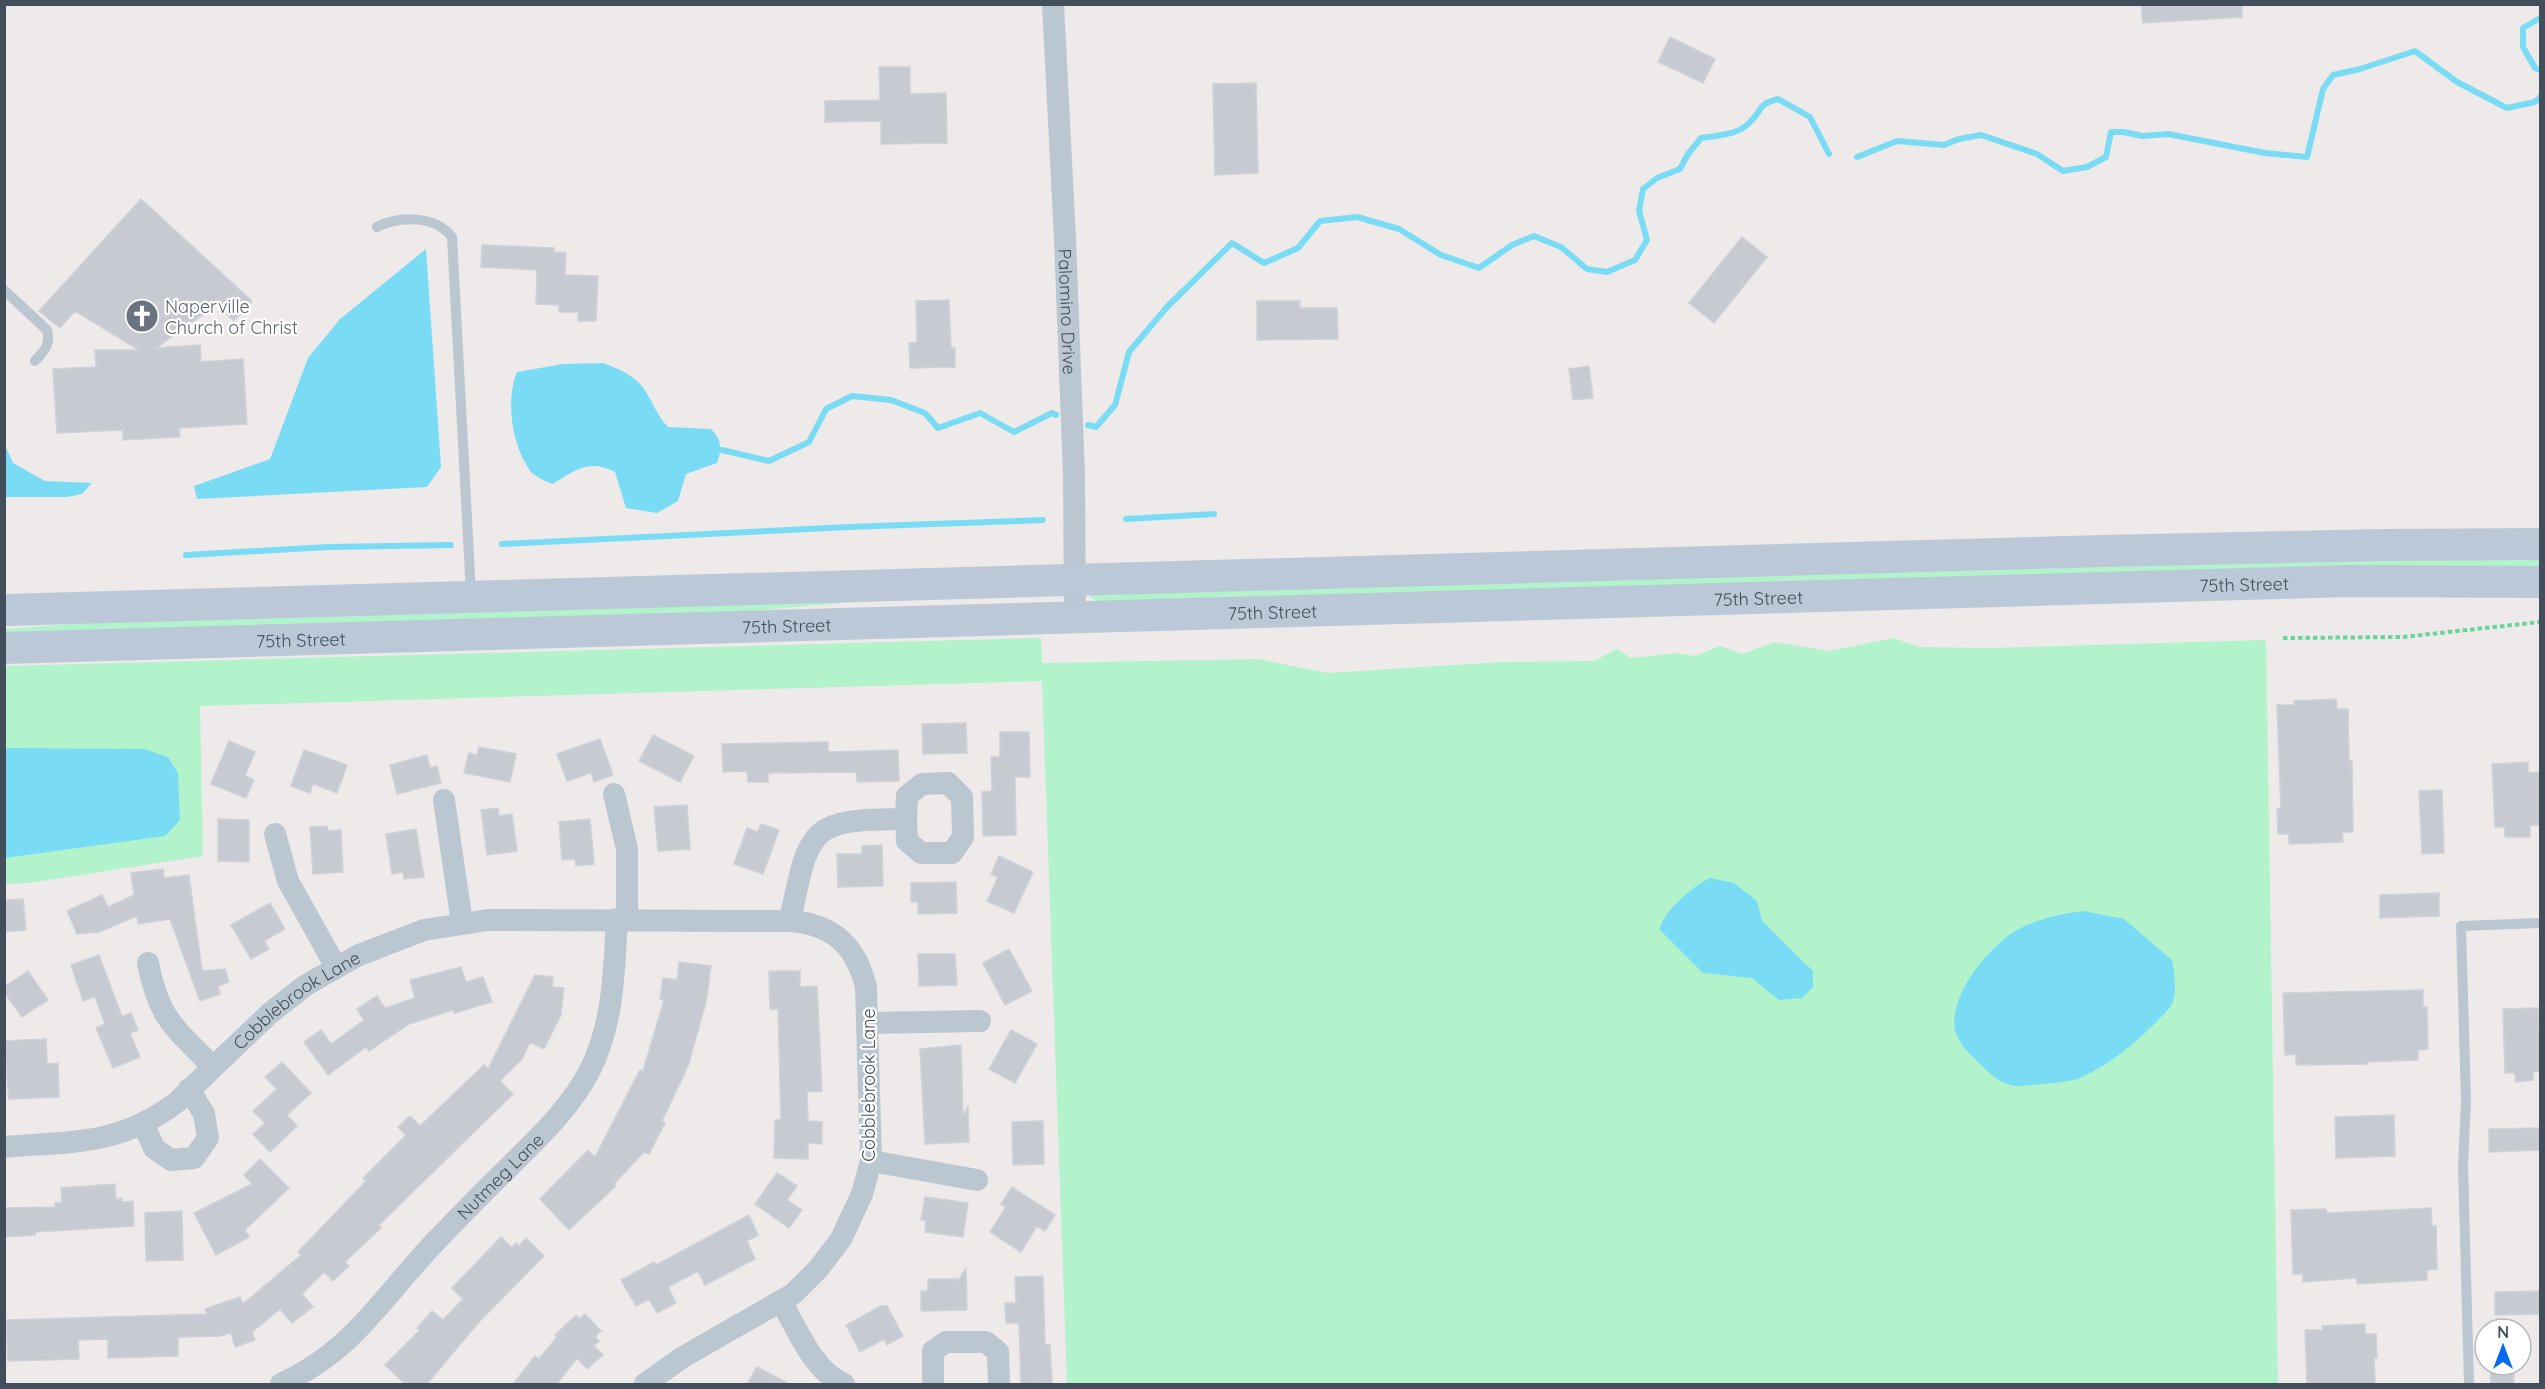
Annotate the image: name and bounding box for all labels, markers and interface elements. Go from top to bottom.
street label: Palomino Drive [1054,248,1082,375]
place label: Naperville Church of Christ [165,295,298,339]
church icon: Naperville Church of Christ [124,298,160,334]
street label: 75th Street [2199,571,2289,597]
street label: 75th Street [1713,585,1803,611]
street label: 75th Street [1227,599,1318,625]
street label: 75th Street [742,613,832,638]
street label: 75th Street [256,627,346,652]
street label: Cobblebrook Lane [228,945,364,1054]
street label: Cobblebrook Lane [857,1008,880,1162]
street label: Nutmeg Lane [452,1128,548,1224]
north arrow [2473,1317,2533,1377]
text: N [2497,1322,2509,1342]

